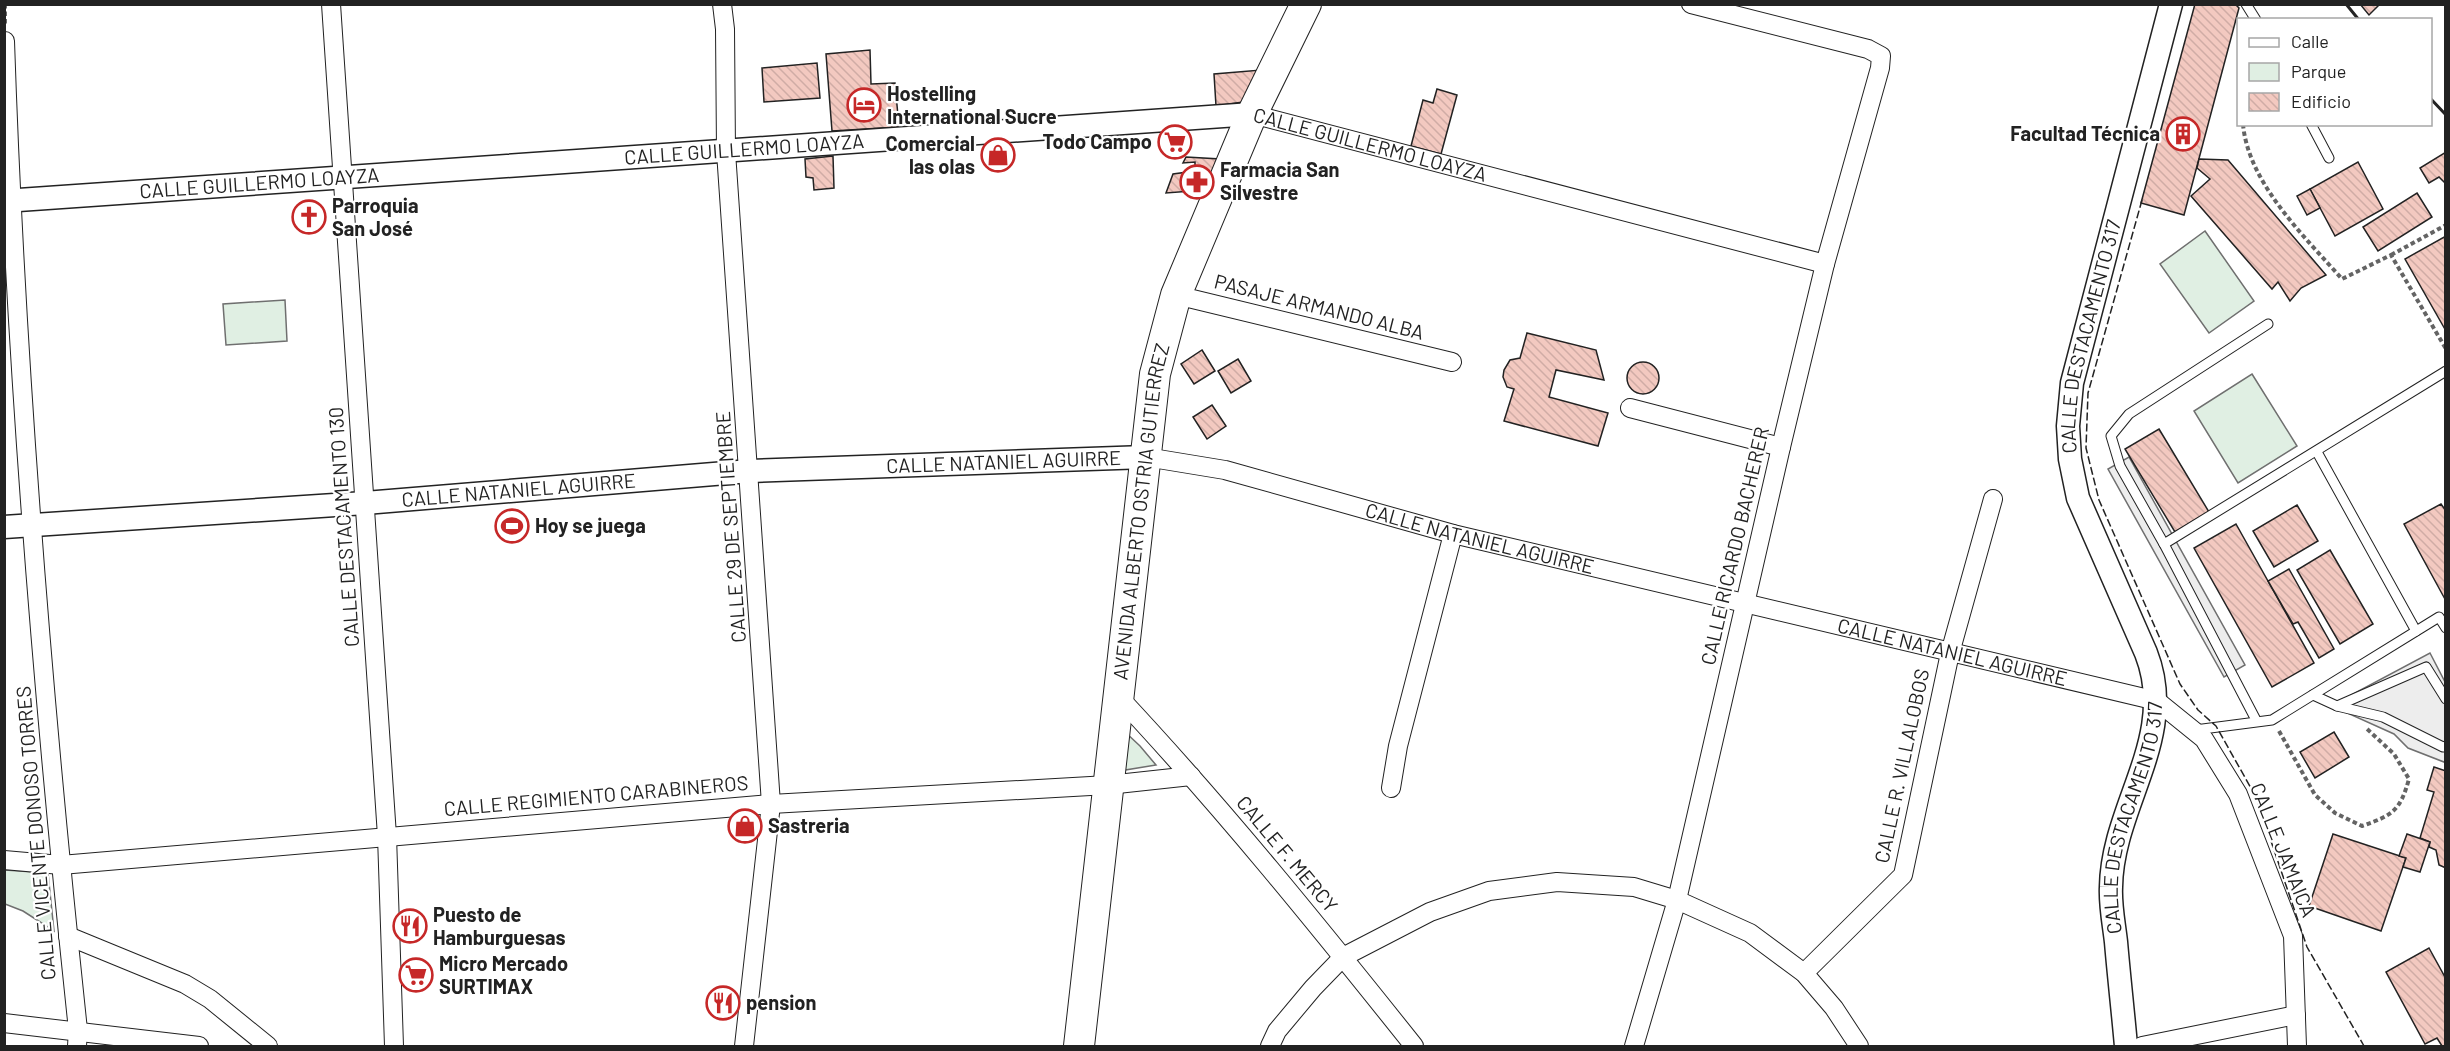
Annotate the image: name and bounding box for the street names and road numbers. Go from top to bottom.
street label: CALLE GUILLERMO LOAYZA [1251,102,1490,186]
street label: CALLE GUILLERMO LOAYZA [623,128,865,169]
street label: CALLE GUILLERMO LOAYZA [139,162,380,203]
street label: CALLE DESTACAMENTO 317 [2055,217,2125,454]
street label: PASAJE ARMANDO ALBA [1212,268,1427,344]
street label: AVENIDA ALBERTO OSTRIA GUTIERREZ [1107,340,1174,681]
street label: CALLE DESTACAMENTO 130 [323,406,363,648]
street label: CALLE 29 DE SEPTIEMBRE [710,410,750,644]
street label: CALLE RICARDO BACHERER [1695,424,1773,667]
street label: CALLE NATANIEL AGUIRRE [886,445,1122,477]
street label: CALLE NATANIEL AGUIRRE [400,468,637,511]
street label: CALLE NATANIEL AGUIRRE [1363,497,1597,578]
street label: CALLE NATANIEL AGUIRRE [1835,613,2070,690]
street label: CALLE R. VILLALOBOS [1869,667,1933,865]
street label: CALLE VICENTE DONOSO TORRES [10,685,60,981]
street label: CALLE DESTACAMENTO 317 [2098,701,2166,936]
street label: CALLE REGIMIENTO CARABINEROS [443,770,749,820]
street label: CALLE JAMAICA [2246,779,2322,920]
street label: CALLE F. MERCY [1232,790,1343,916]

